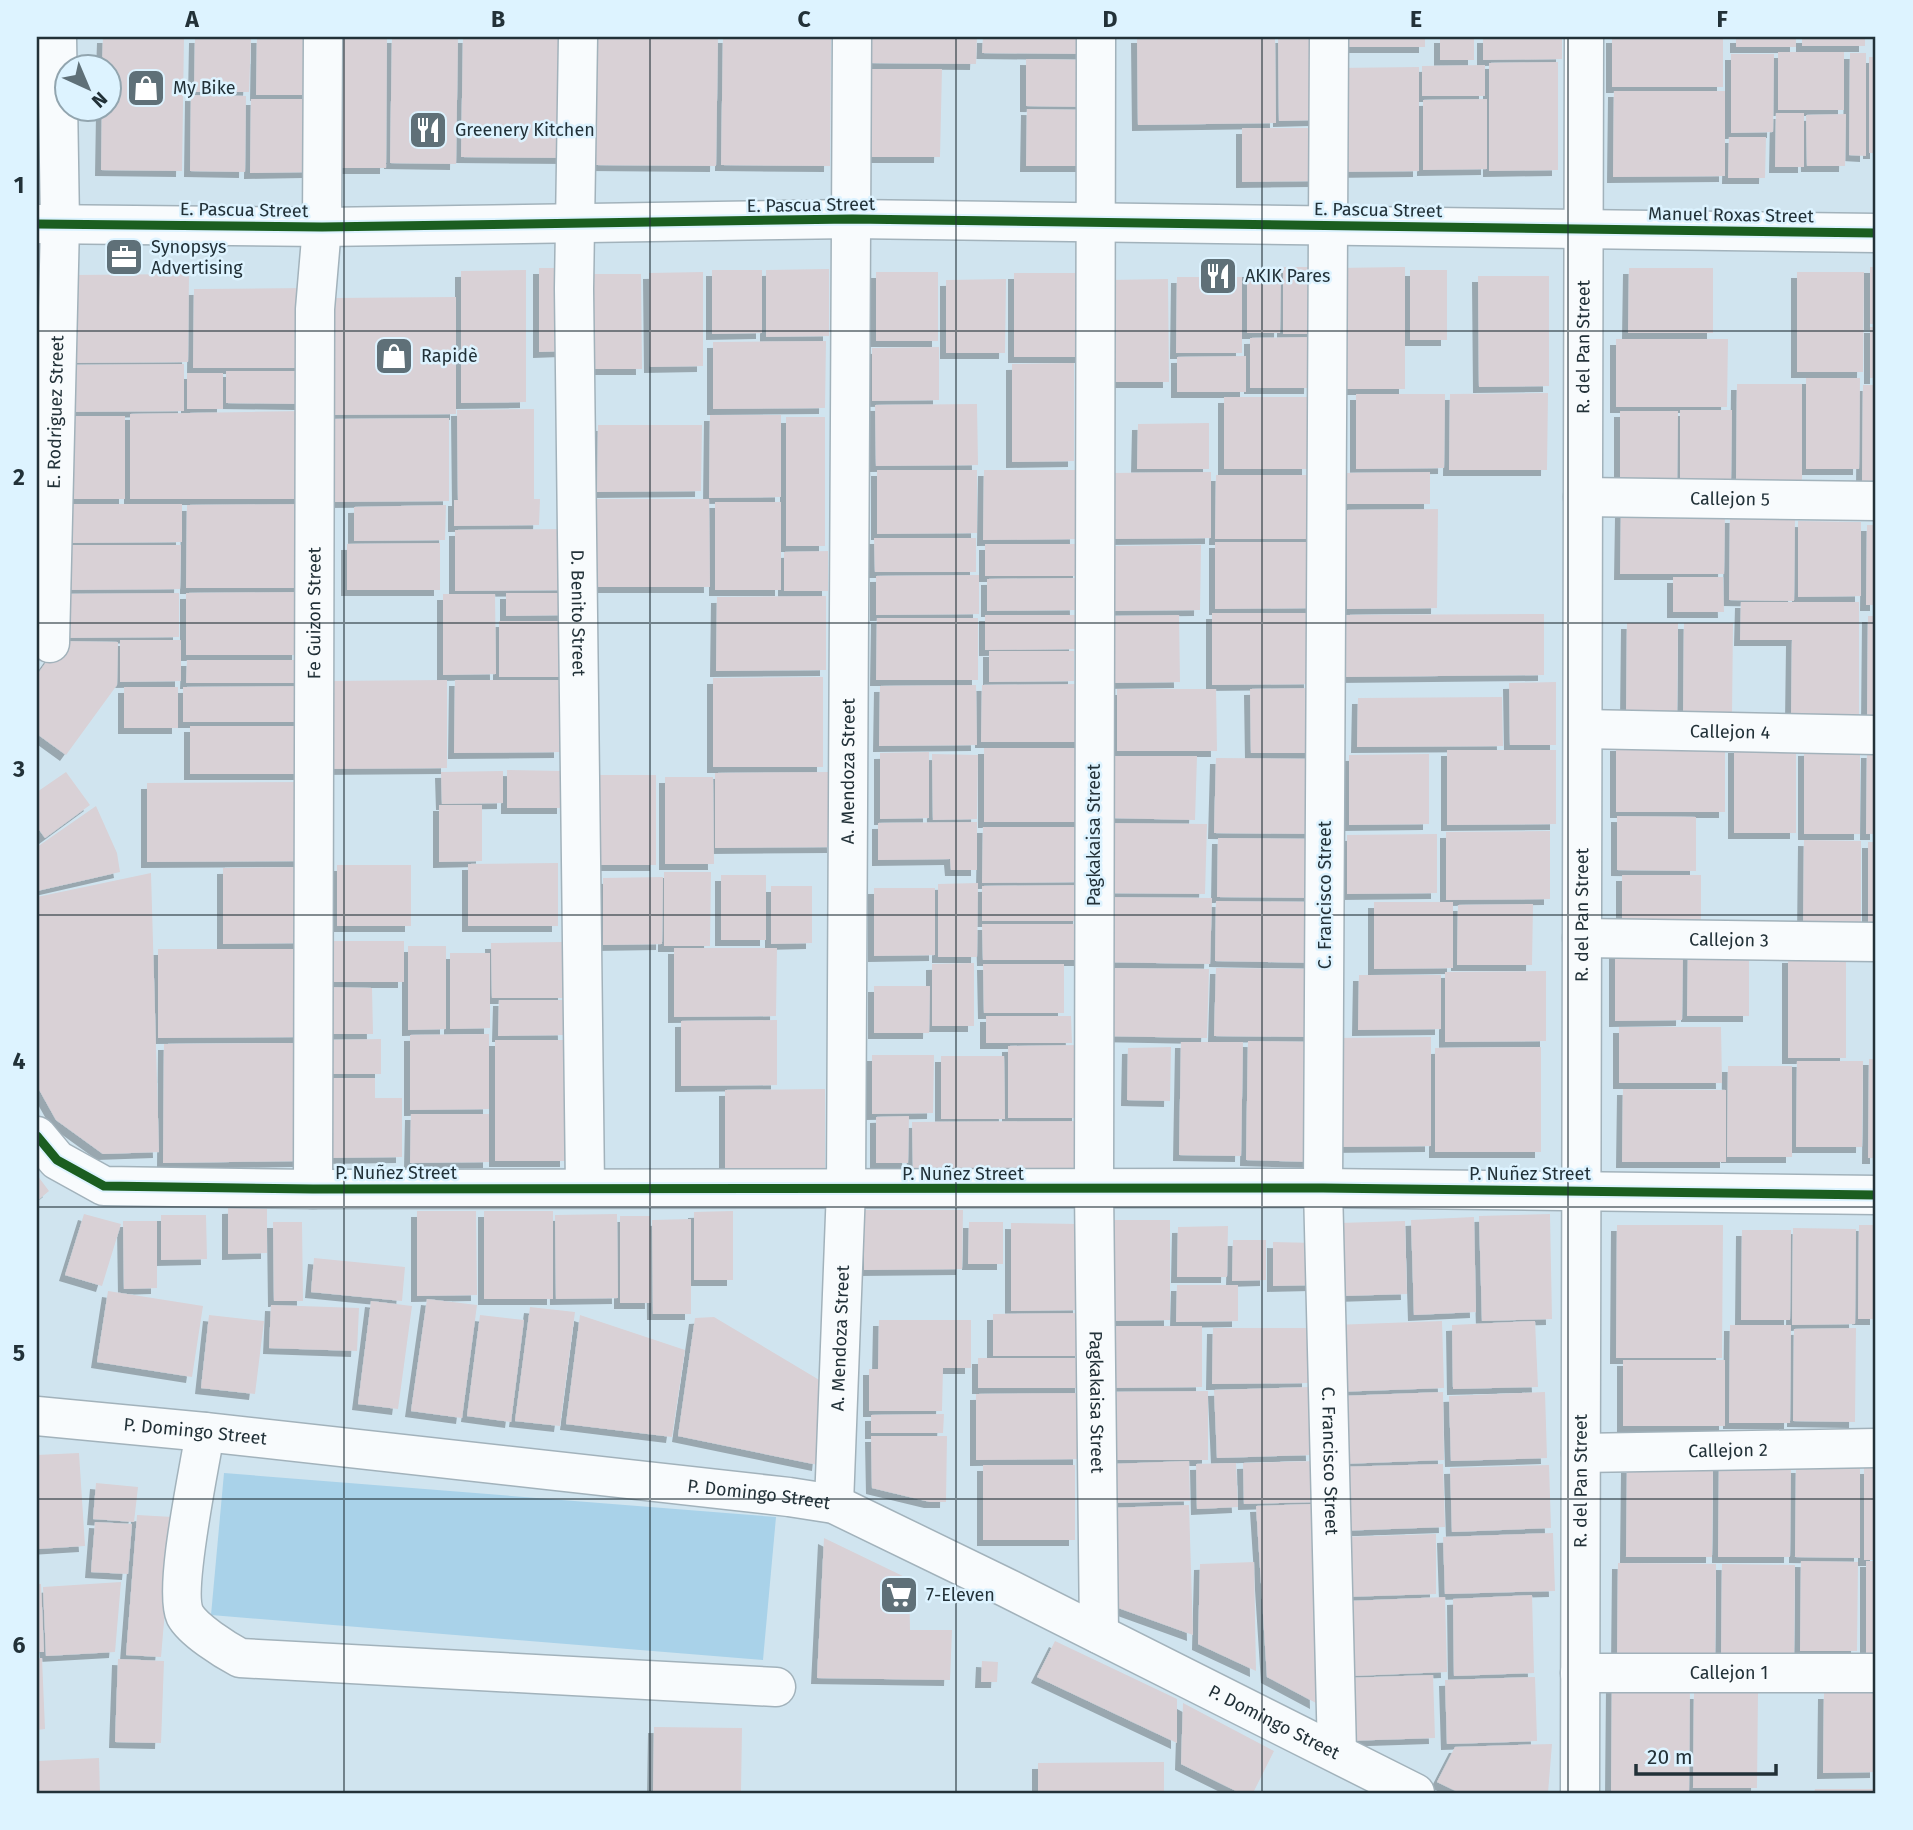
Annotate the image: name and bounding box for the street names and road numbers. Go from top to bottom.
street label: E. Pascua Street [747,193,876,217]
street label: E. Pascua Street [180,198,309,222]
street label: E. Pascua Street [1314,198,1443,222]
street label: Manuel Roxas Street [1648,203,1815,227]
street label: R. del Pan Street [1572,279,1594,414]
street label: E. Rodriguez Street [43,335,68,489]
street label: Callejon 5 [1690,487,1770,511]
street label: Fe Guizon Street [303,546,325,679]
street label: D. Benito Street [566,549,590,677]
street label: A. Mendoza Street [837,698,860,844]
street label: Callejon 4 [1690,720,1771,744]
street label: Pagkakaisa Street [1083,763,1105,906]
street label: C. Francisco Street [1314,820,1336,969]
street label: R. del Pan Street [1571,847,1593,982]
street label: Callejon 3 [1689,928,1769,952]
street label: P. Nuñez Street [335,1162,457,1184]
street label: P. Nuñez Street [902,1163,1024,1185]
street label: P. Nuñez Street [1469,1163,1591,1185]
street label: A. Mendoza Street [827,1264,854,1412]
street label: Pagkakaisa Street [1085,1331,1108,1474]
street label: C. Francisco Street [1317,1386,1343,1536]
street label: P. Domingo Street [123,1413,268,1450]
street label: R. del Pan Street [1570,1413,1592,1548]
street label: Callejon 2 [1688,1439,1768,1462]
street label: P. Domingo Street [686,1475,832,1514]
street label: Callejon 1 [1690,1662,1768,1684]
street label: P. Domingo Street [1205,1680,1344,1764]

